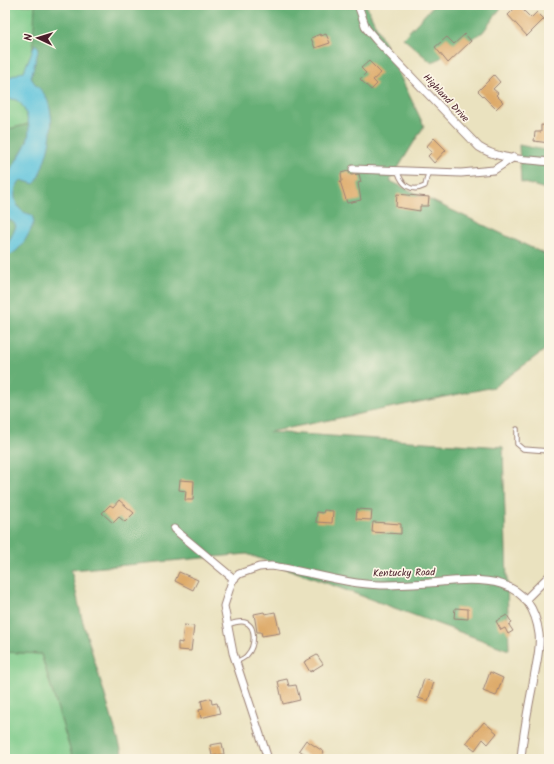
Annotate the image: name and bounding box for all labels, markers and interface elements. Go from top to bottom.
north arrow [18,18,58,58]
text: N [20,33,38,41]
street label: Highland Drive [419,70,473,126]
street label: Kentucky Road [373,564,436,582]

